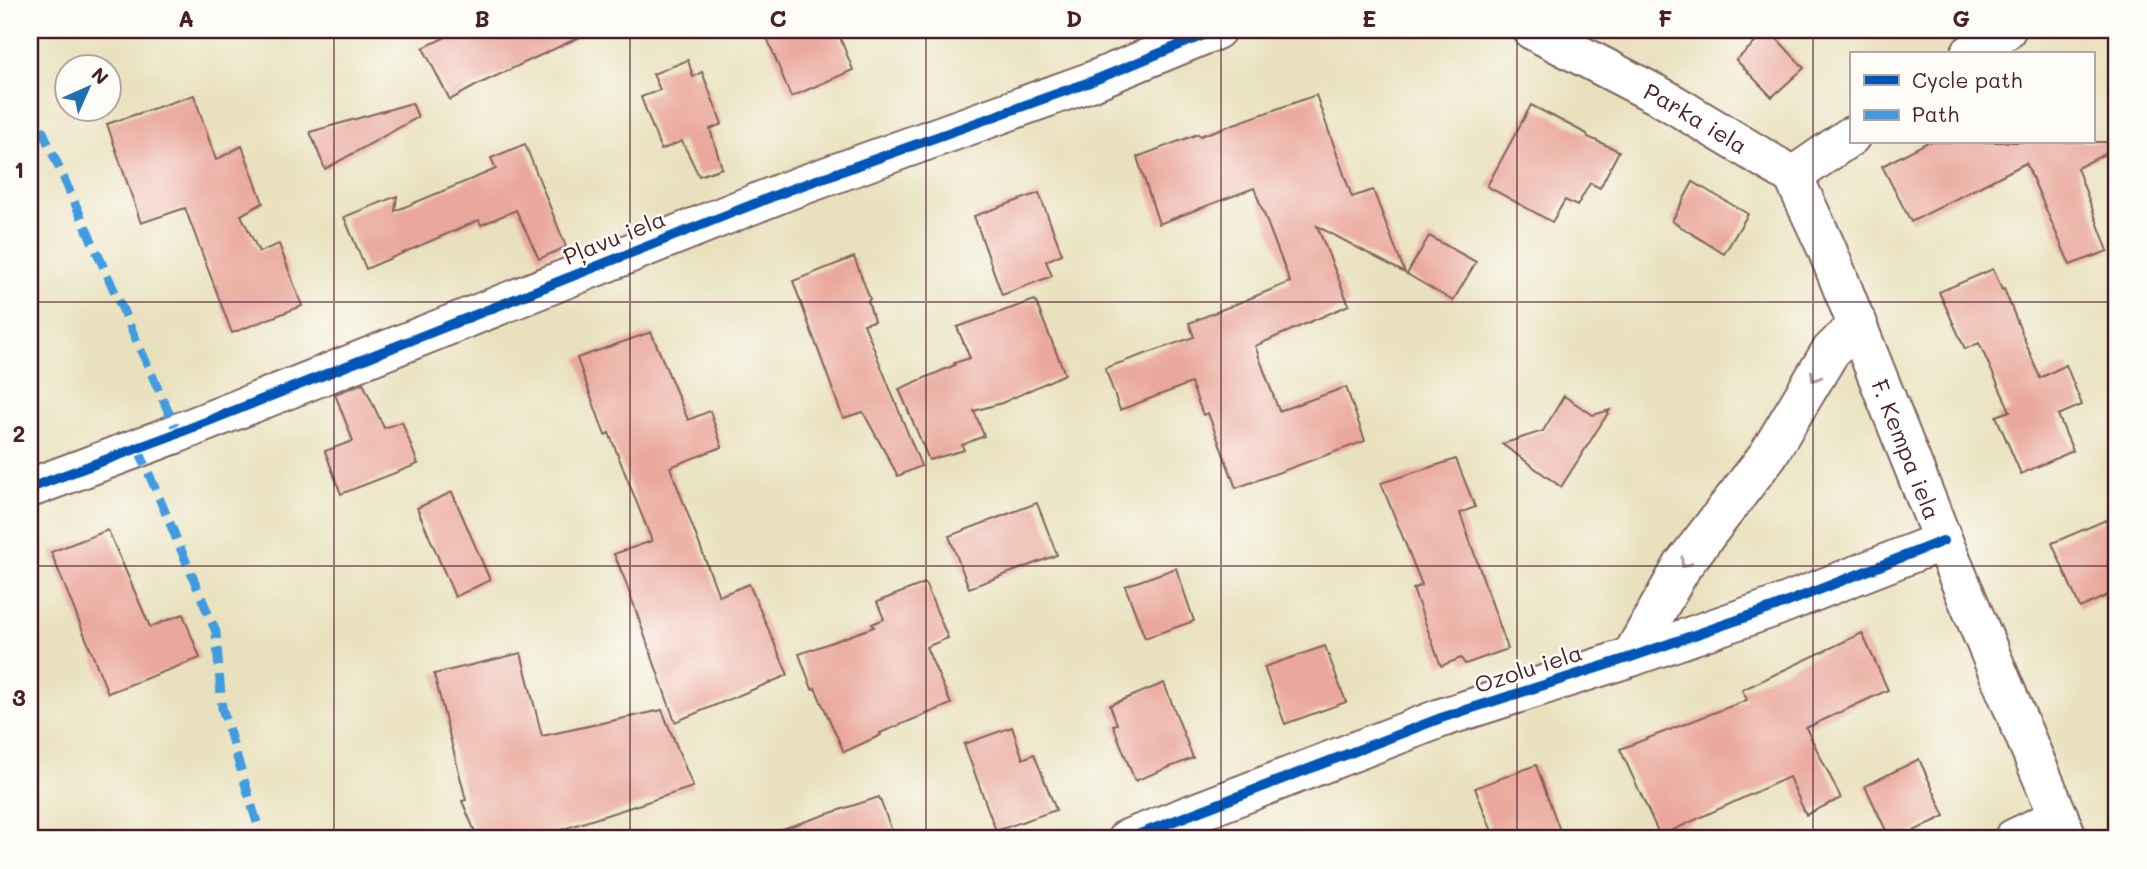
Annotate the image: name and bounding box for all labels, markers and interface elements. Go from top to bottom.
text: A [178,3,194,33]
text: B [474,3,490,33]
text: C [769,3,787,33]
text: D [1066,3,1082,33]
text: E [1362,3,1376,33]
text: F [1658,3,1672,33]
text: G [1952,3,1970,33]
north arrow [52,52,122,122]
legend [1850,52,2094,144]
text: N [86,62,114,90]
text: Cycle path [1912,66,2022,93]
street label: Parka iela [1639,76,1753,160]
text: Path [1912,100,1959,127]
text: 1 [14,154,24,184]
street label: Pļavu iela [558,203,670,272]
one-way arrow [1811,369,1824,382]
street label: F. Kempa iela [1865,375,1948,524]
text: 2 [13,418,25,448]
one-way arrow [1681,555,1693,568]
street label: Ozolu iela [1470,636,1586,700]
text: 3 [12,682,26,712]

